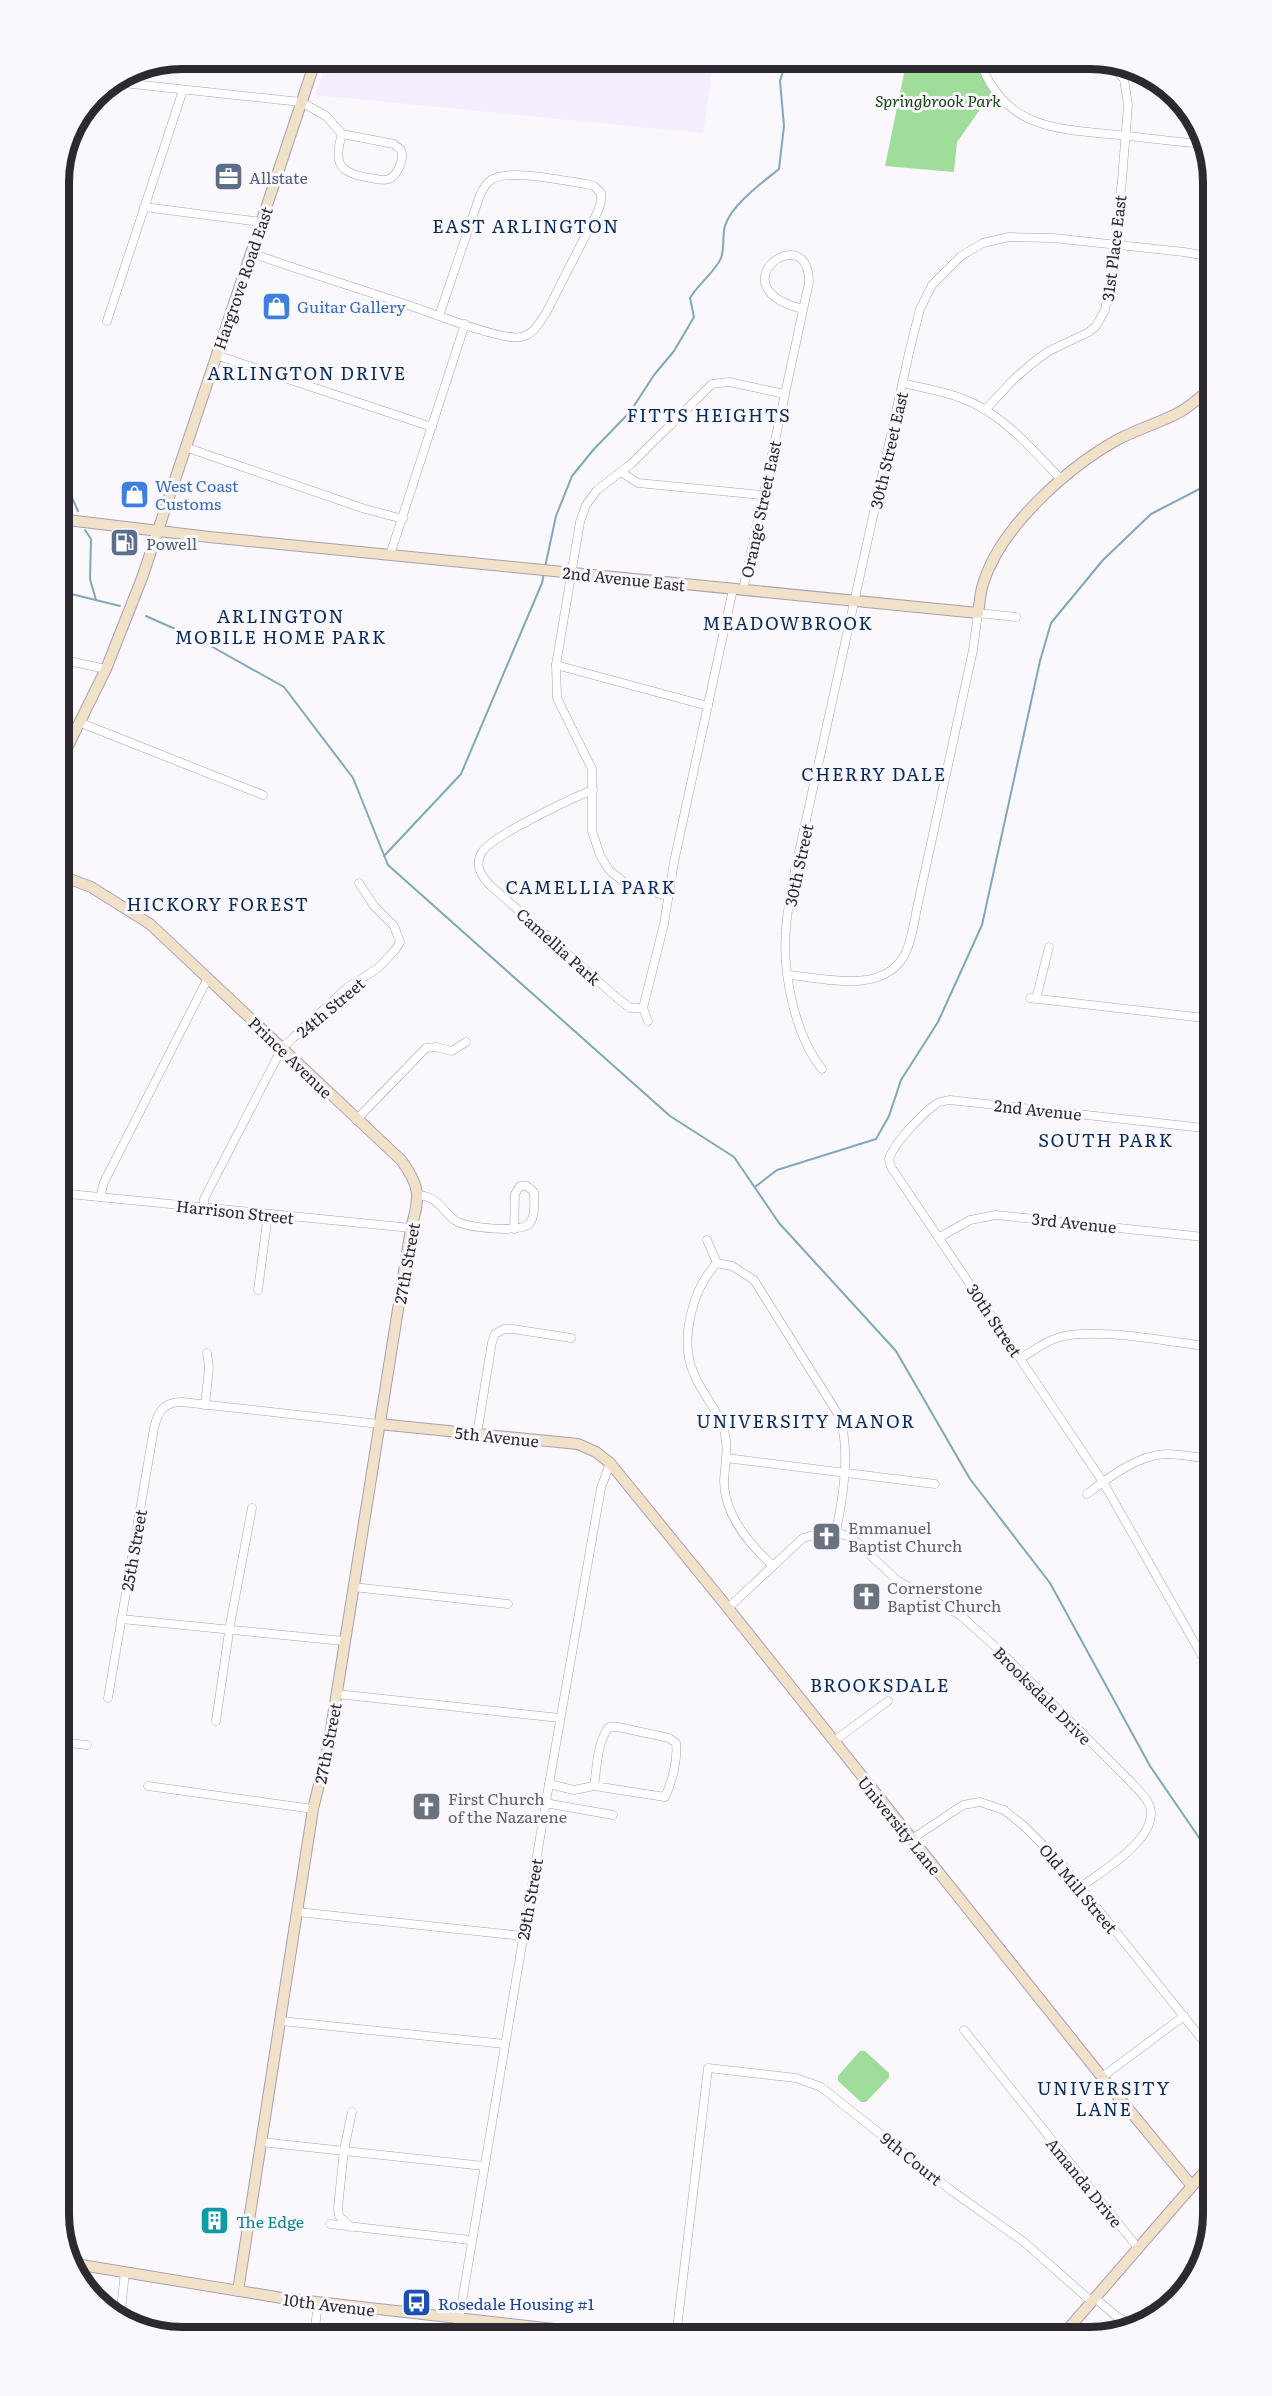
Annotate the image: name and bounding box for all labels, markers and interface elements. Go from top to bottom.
park label: Springbrook Park [875,88,1001,112]
office icon: Allstate [212,161,244,193]
place label: Allstate [249,165,308,189]
street label: 31st Place East [1095,193,1131,303]
street label: Hargrove Road East [206,203,278,353]
district label: EAST ARLINGTON [432,212,620,239]
shop icon: Guitar Gallery [260,290,292,322]
place label: Guitar Gallery [297,294,406,318]
district label: ARLINGTON DRIVE [207,359,407,386]
street label: 30th Street East [863,389,913,511]
district label: FITTS HEIGHTS [627,401,791,428]
street label: Orange Street East [734,437,786,580]
place label: West Coast Customs [155,473,239,515]
shop icon: West Coast Customs [118,478,150,510]
fuel station icon: Powell [109,527,141,559]
place label: Powell [146,531,197,555]
street label: 2nd Avenue East [561,560,687,596]
district label: ARLINGTON MOBILE HOME PARK [175,602,387,650]
district label: MEADOWBROOK [702,609,874,636]
district label: CHERRY DALE [801,760,947,787]
street label: 30th Street [778,821,819,909]
district label: CAMELLIA PARK [505,873,677,900]
district label: HICKORY FOREST [126,890,310,917]
street label: Camellia Park [512,902,607,991]
street label: 24th Street [291,971,370,1043]
street label: Prince Avenue [244,1011,338,1103]
street label: 2nd Avenue [993,1092,1083,1126]
district label: SOUTH PARK [1038,1126,1174,1153]
street label: Harrison Street [175,1193,296,1229]
street label: 3rd Avenue [1030,1206,1118,1238]
street label: 27th Street [387,1220,425,1306]
street label: 30th Street [962,1278,1029,1362]
district label: UNIVERSITY MANOR [696,1407,916,1434]
street label: 5th Avenue [454,1420,540,1452]
street label: 25th Street [114,1507,152,1593]
place label: Emmanuel Baptist Church [848,1515,963,1557]
church icon: Emmanuel Baptist Church [811,1520,843,1552]
place label: Cornerstone Baptist Church [887,1575,1002,1617]
church icon: Cornerstone Baptist Church [850,1580,882,1612]
street label: Brooksdale Drive [988,1640,1098,1750]
district label: BROOKSDALE [810,1671,950,1698]
street label: 27th Street [307,1700,347,1786]
street label: University Lane [853,1770,947,1880]
place label: First Church of the Nazarene [448,1786,567,1828]
church icon: First Church of the Nazarene [411,1791,443,1823]
street label: Old Mill Street [1034,1838,1124,1939]
street label: 29th Street [510,1856,548,1942]
district label: UNIVERSITY LANE [1037,2074,1171,2122]
street label: 9th Court [876,2126,948,2191]
street label: Amanda Drive [1041,2132,1129,2232]
building icon: The Edge [199,2205,231,2237]
place label: The Edge [236,2209,304,2233]
street label: 10th Avenue [282,2286,376,2322]
bus stop icon: Rosedale Housing #1 [401,2287,433,2319]
place label: Rosedale Housing #1 [438,2291,595,2315]

